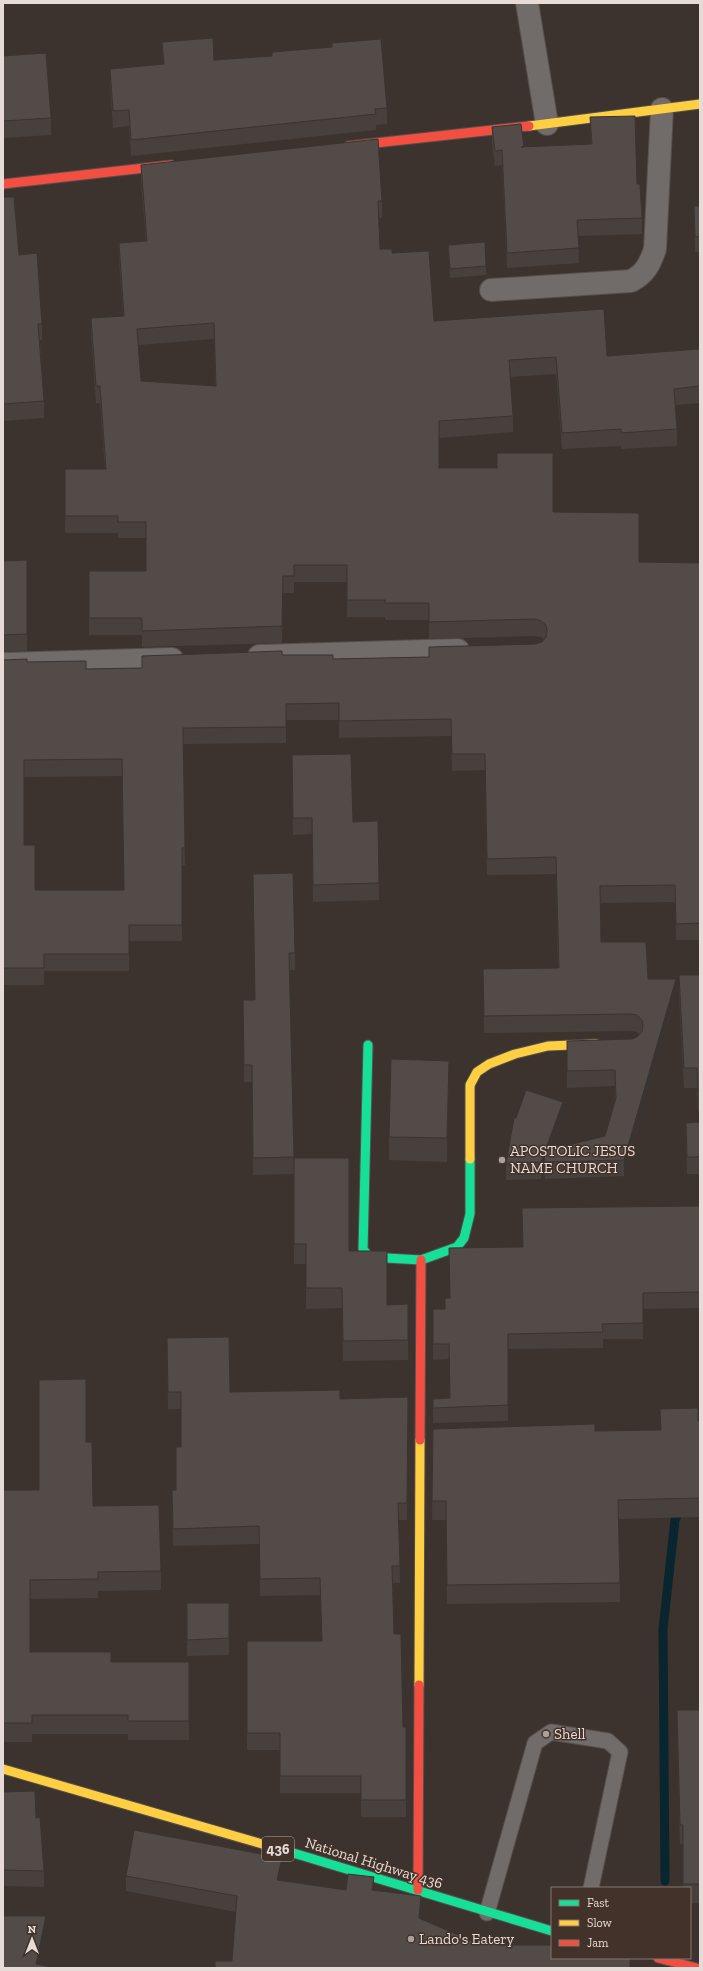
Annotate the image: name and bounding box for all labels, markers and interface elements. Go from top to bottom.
place label: APOSTOLIC JESUS NAME CHURCH [510,1142,635,1177]
marker: APOSTOLIC JESUS NAME CHURCH [497,1155,507,1165]
place label: Shell [554,1725,585,1743]
marker: Shell [541,1729,551,1739]
street label: National Highway 436 [303,1833,445,1893]
road number: 436 [262,1837,294,1861]
legend [551,1887,691,1959]
text: Fast [587,1896,610,1910]
text: Slow [587,1916,613,1930]
north arrow [12,1919,52,1959]
text: N [28,1923,37,1936]
place label: Lando's Eatery [419,1930,515,1948]
marker: Lando's Eatery [406,1934,416,1944]
text: Jam [587,1936,609,1950]

